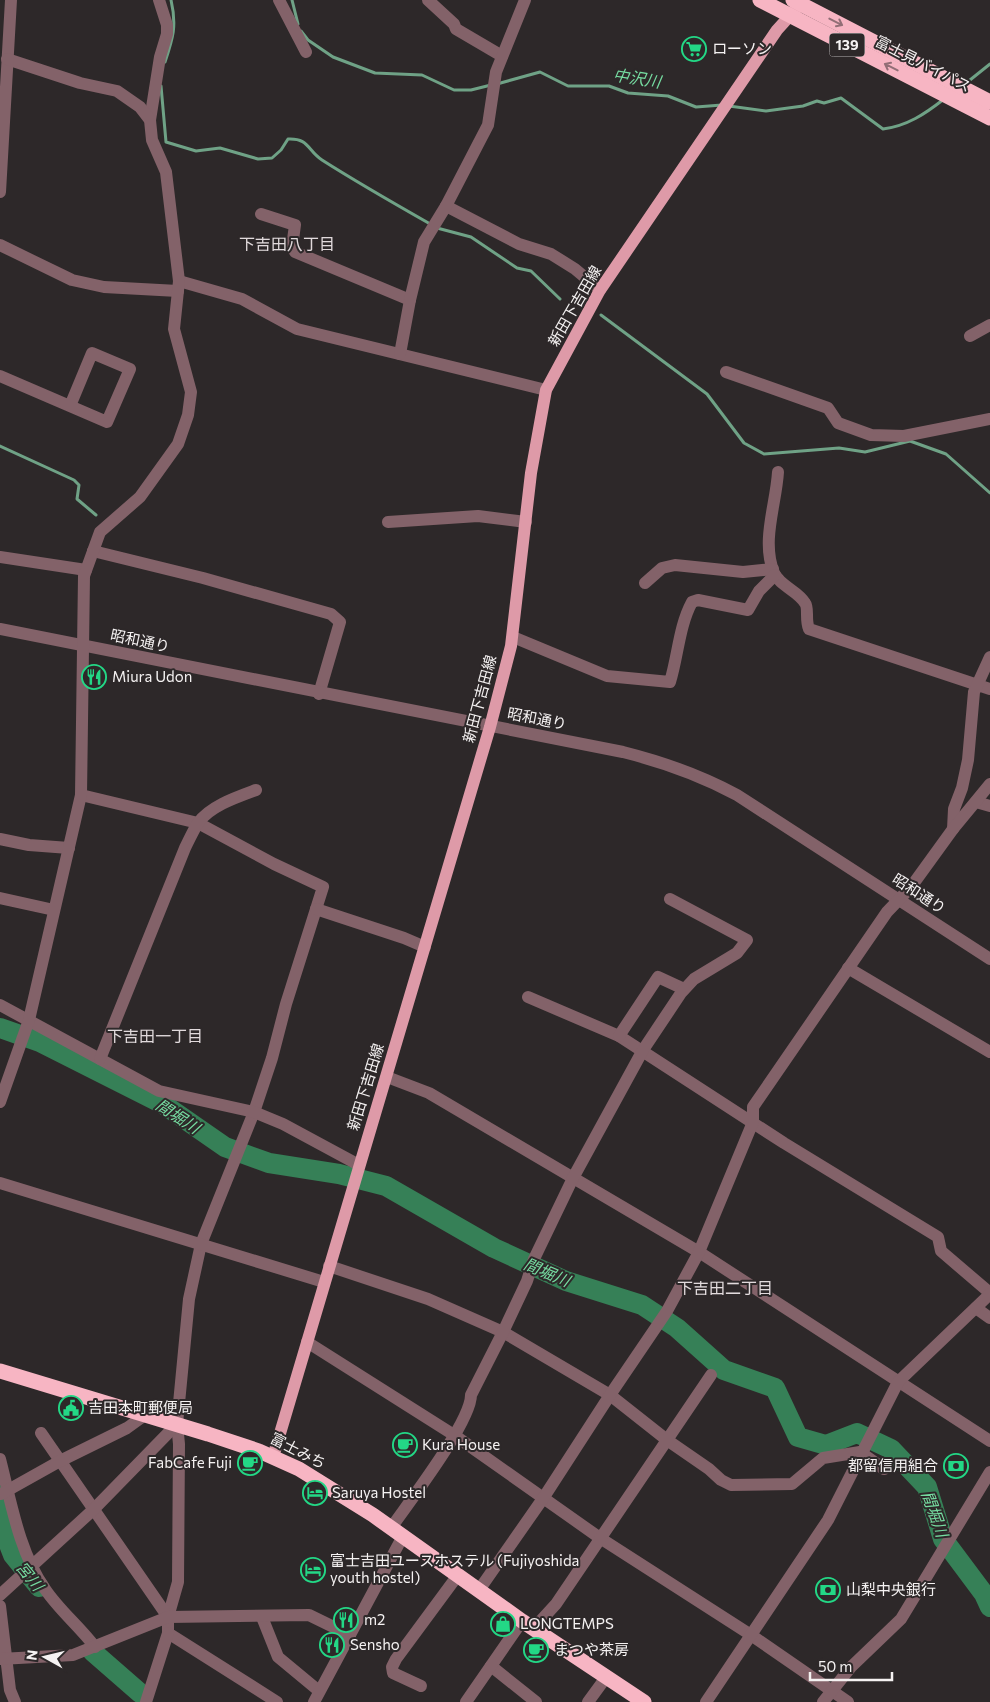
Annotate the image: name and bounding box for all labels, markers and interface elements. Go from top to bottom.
one-way arrow [829,17,844,27]
street label: 富士見バイパス [873,31,974,95]
road number: 139 [830,34,864,56]
supermarket icon: ローソン [681,36,707,62]
place label: ローソン [712,39,772,57]
one-way arrow [884,62,899,71]
water label: 中沢川 [612,64,664,91]
district label: 下吉田八丁目 [239,234,335,253]
street label: 新田下吉田線 [544,262,604,349]
street label: 昭和通り [109,625,171,655]
street label: 新田下吉田線 [459,653,499,745]
restaurant icon: Miura Udon [81,664,107,690]
place label: Miura Udon [112,667,192,685]
street label: 昭和通り [506,703,568,733]
street label: 昭和通り [889,869,950,917]
district label: 下吉田一丁目 [107,1026,203,1045]
street label: 新田下吉田線 [343,1041,387,1132]
water label: 間堀川 [153,1095,205,1138]
water label: 間堀川 [521,1253,575,1290]
district label: 下吉田二丁目 [677,1278,773,1297]
public building icon: 吉田本町郵便局 [58,1395,84,1421]
place label: 吉田本町郵便局 [88,1398,193,1416]
street label: 富士みち [268,1428,329,1472]
cafe icon: Kura House [392,1432,418,1458]
place label: Kura House [422,1435,500,1453]
cafe icon: FabCafe Fuji [237,1450,263,1476]
place label: FabCafe Fuji [148,1453,232,1471]
bank icon: 都留信用組合 [943,1453,969,1479]
place label: 都留信用組合 [848,1456,938,1474]
hotel icon: Saruya Hostel [302,1480,328,1506]
place label: Saruya Hostel [332,1483,426,1501]
water label: 間堀川 [918,1488,953,1542]
place label: 富士吉田ユースホステル (Fujiyoshida youth hostel) [330,1551,579,1586]
water label: 宮川 [13,1557,49,1596]
hotel icon: 富士吉田ユースホステル (Fujiyoshida youth hostel) [300,1557,326,1583]
bank icon: 山梨中央銀行 [815,1577,841,1603]
place label: 山梨中央銀行 [846,1580,936,1598]
restaurant icon: m2 [333,1607,359,1633]
place label: m2 [364,1610,385,1628]
shop icon: LONGTEMPS [490,1611,516,1637]
place label: LONGTEMPS [520,1614,614,1632]
north arrow [20,1632,70,1682]
restaurant icon: Sensho [319,1632,345,1658]
place label: Sensho [350,1635,400,1653]
cafe icon: まつや茶房 [523,1637,549,1663]
place label: まつや茶房 [554,1640,629,1658]
text: N [22,1649,41,1662]
scale bar [810,1650,892,1682]
text: 50 m [818,1657,852,1675]

